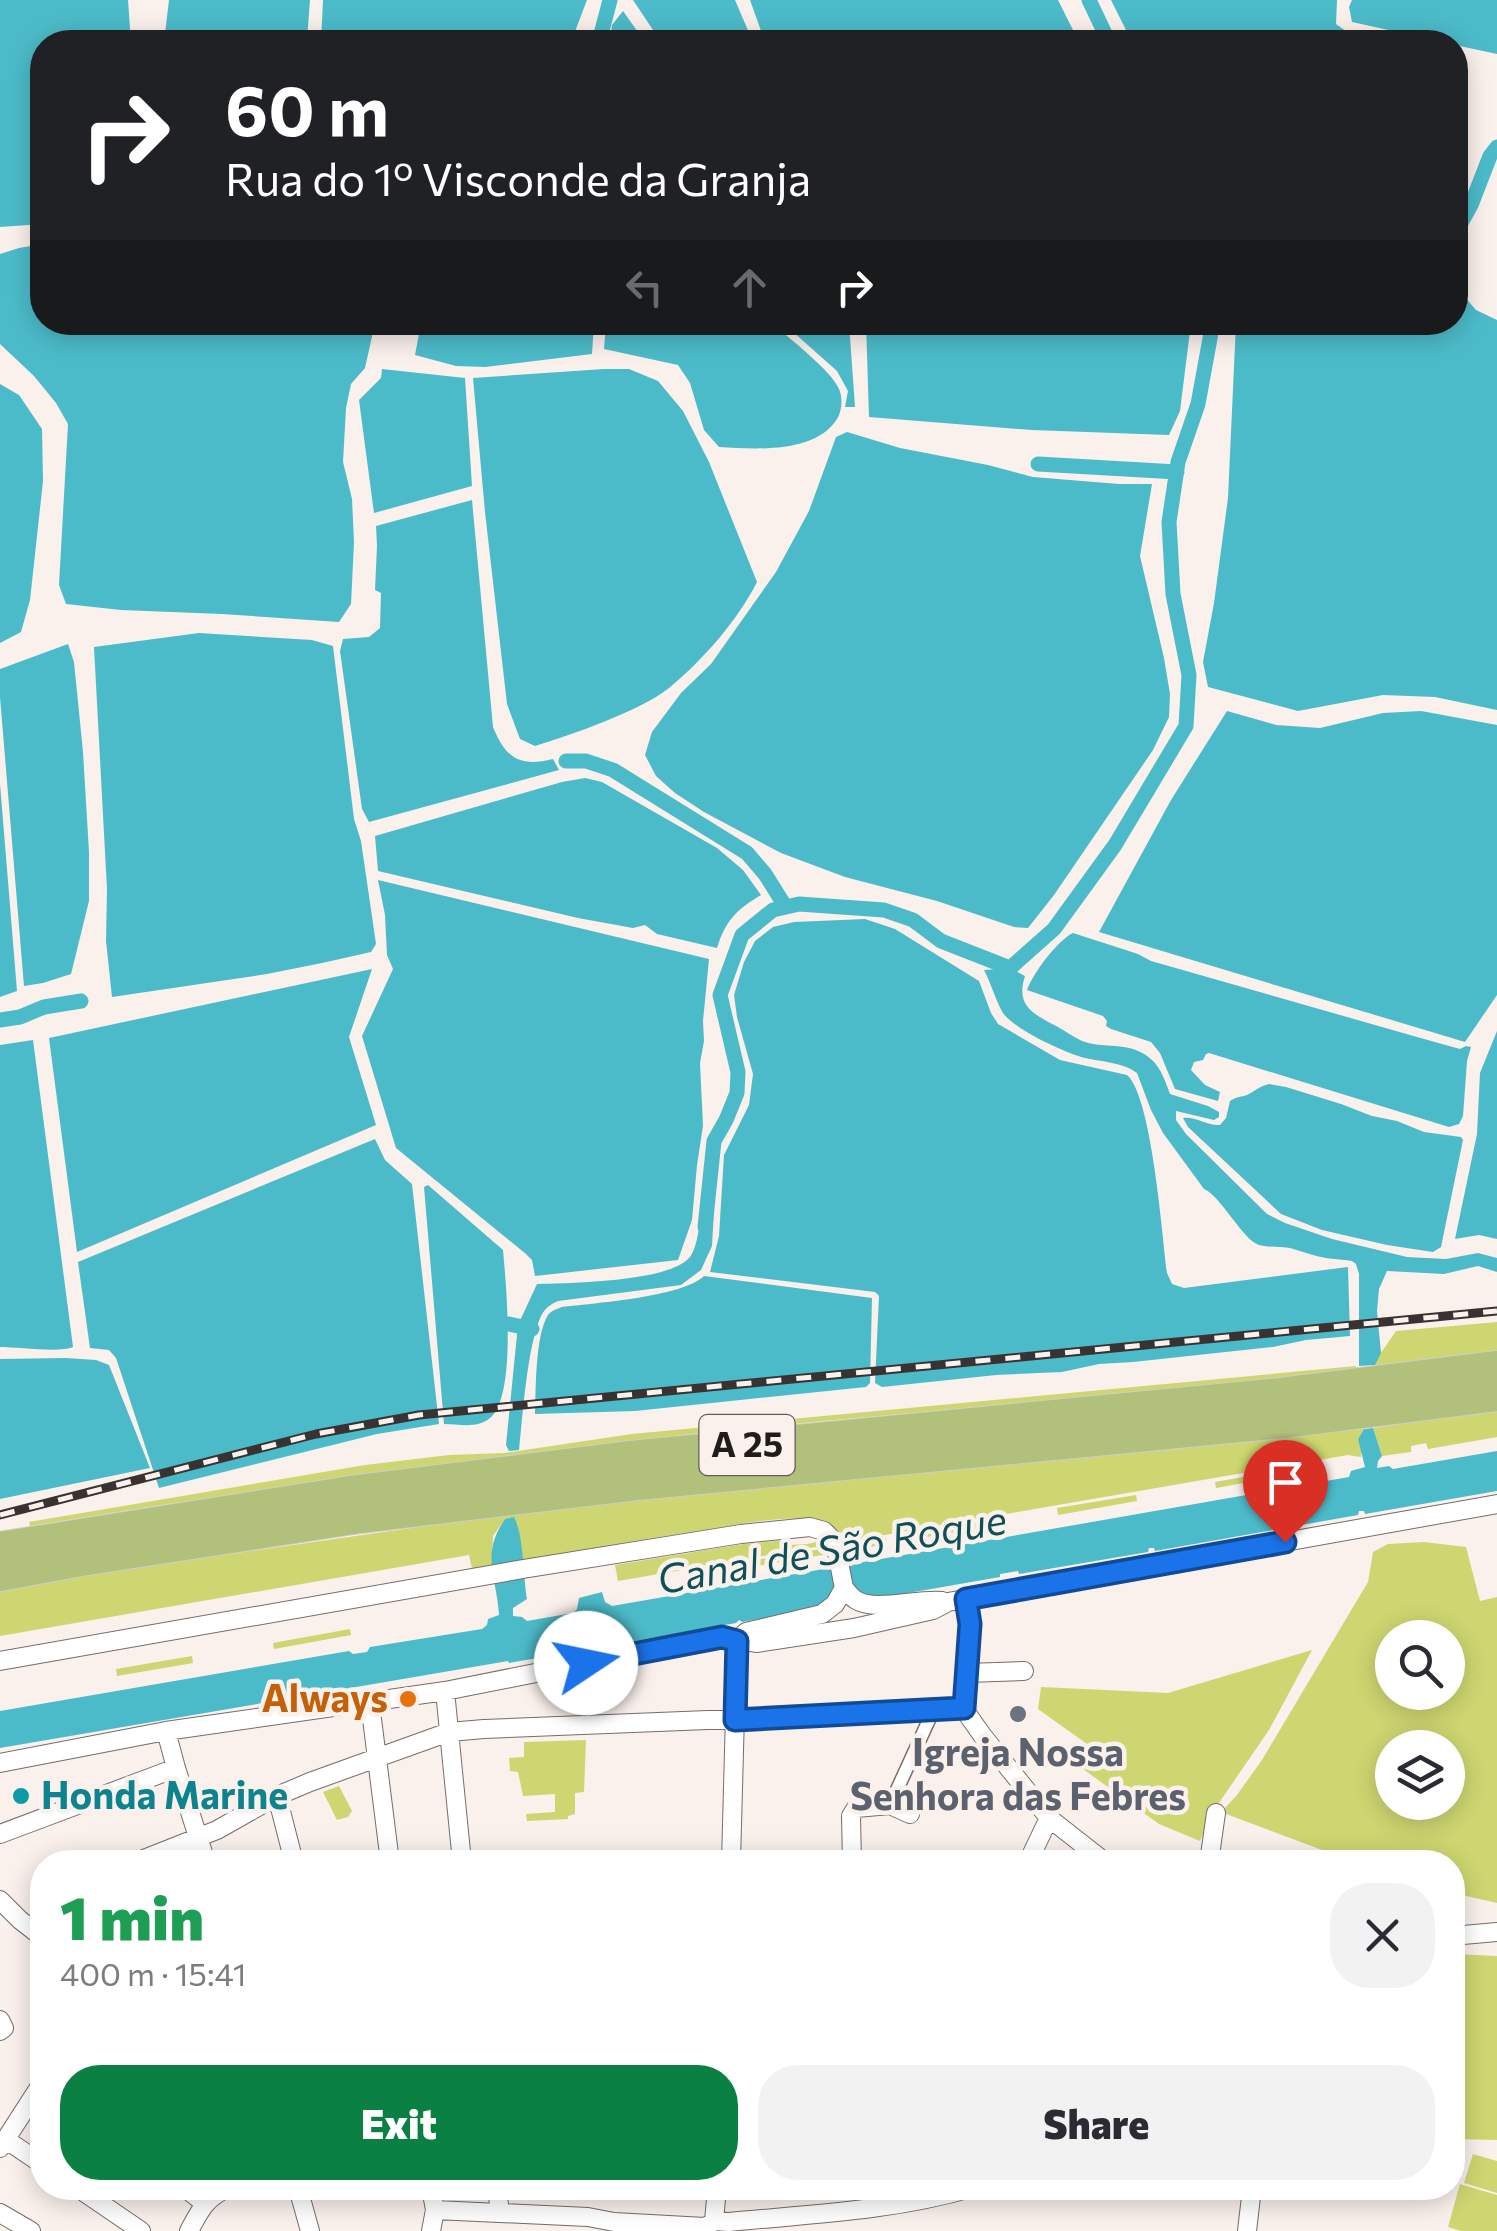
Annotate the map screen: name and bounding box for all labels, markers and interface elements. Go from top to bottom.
text: 60 m [225,65,389,150]
icon: right [60,70,190,200]
text: Rua do 1º Visconde da Granja [225,150,811,205]
icon: left [617,260,672,315]
icon: ahead [722,260,777,315]
icon: right [827,260,882,315]
road number: A 25 [700,1415,794,1475]
pin [1243,1440,1328,1543]
icon: arrive [1258,1455,1313,1510]
water label: Canal de São Roque [653,1493,1010,1602]
position arrow [534,1611,638,1715]
map controls [1375,1620,1465,1820]
button: search [1375,1620,1465,1710]
place label: Always [262,1673,388,1720]
marker: Always [397,1688,419,1710]
marker: Igreja Nossa Senhora das Febres [1007,1703,1029,1725]
place label: Igreja Nossa Senhora das Febres [850,1727,1186,1818]
button: layers [1375,1730,1465,1820]
place label: Honda Marine [41,1770,288,1817]
marker: Honda Marine [10,1785,32,1807]
text: 1 min [60,1879,204,1952]
button: close [1330,1883,1435,1988]
text: 400 m · 15:41 [60,1953,246,1993]
button: Exit [60,2065,738,2180]
button: Share [758,2065,1435,2180]

